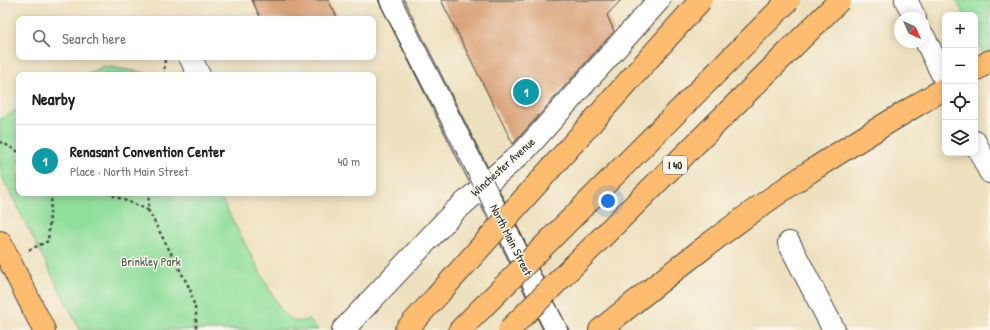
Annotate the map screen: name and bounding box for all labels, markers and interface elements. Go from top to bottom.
north arrow [894,12,930,48]
map controls [942,12,978,156]
button: + [942,12,978,48]
search box [16,16,376,60]
icon: search [30,27,52,49]
text: Search here [62,28,126,49]
button: − [942,48,978,84]
pin: 1 [513,77,539,107]
button: locate [942,84,978,120]
text: Nearby [32,87,75,110]
button: layers [942,120,978,156]
street label: Winchester Avenue [467,133,539,200]
text: Renasant Convention Center [70,141,225,162]
text: 1 [43,152,47,170]
text: 40 m [337,152,360,170]
road number: I 40 [663,156,687,174]
text: Place · North Main Street [70,162,189,180]
your location [598,191,618,211]
street label: North Main Street [486,201,537,279]
park label: Brinkley Park [121,253,181,270]

